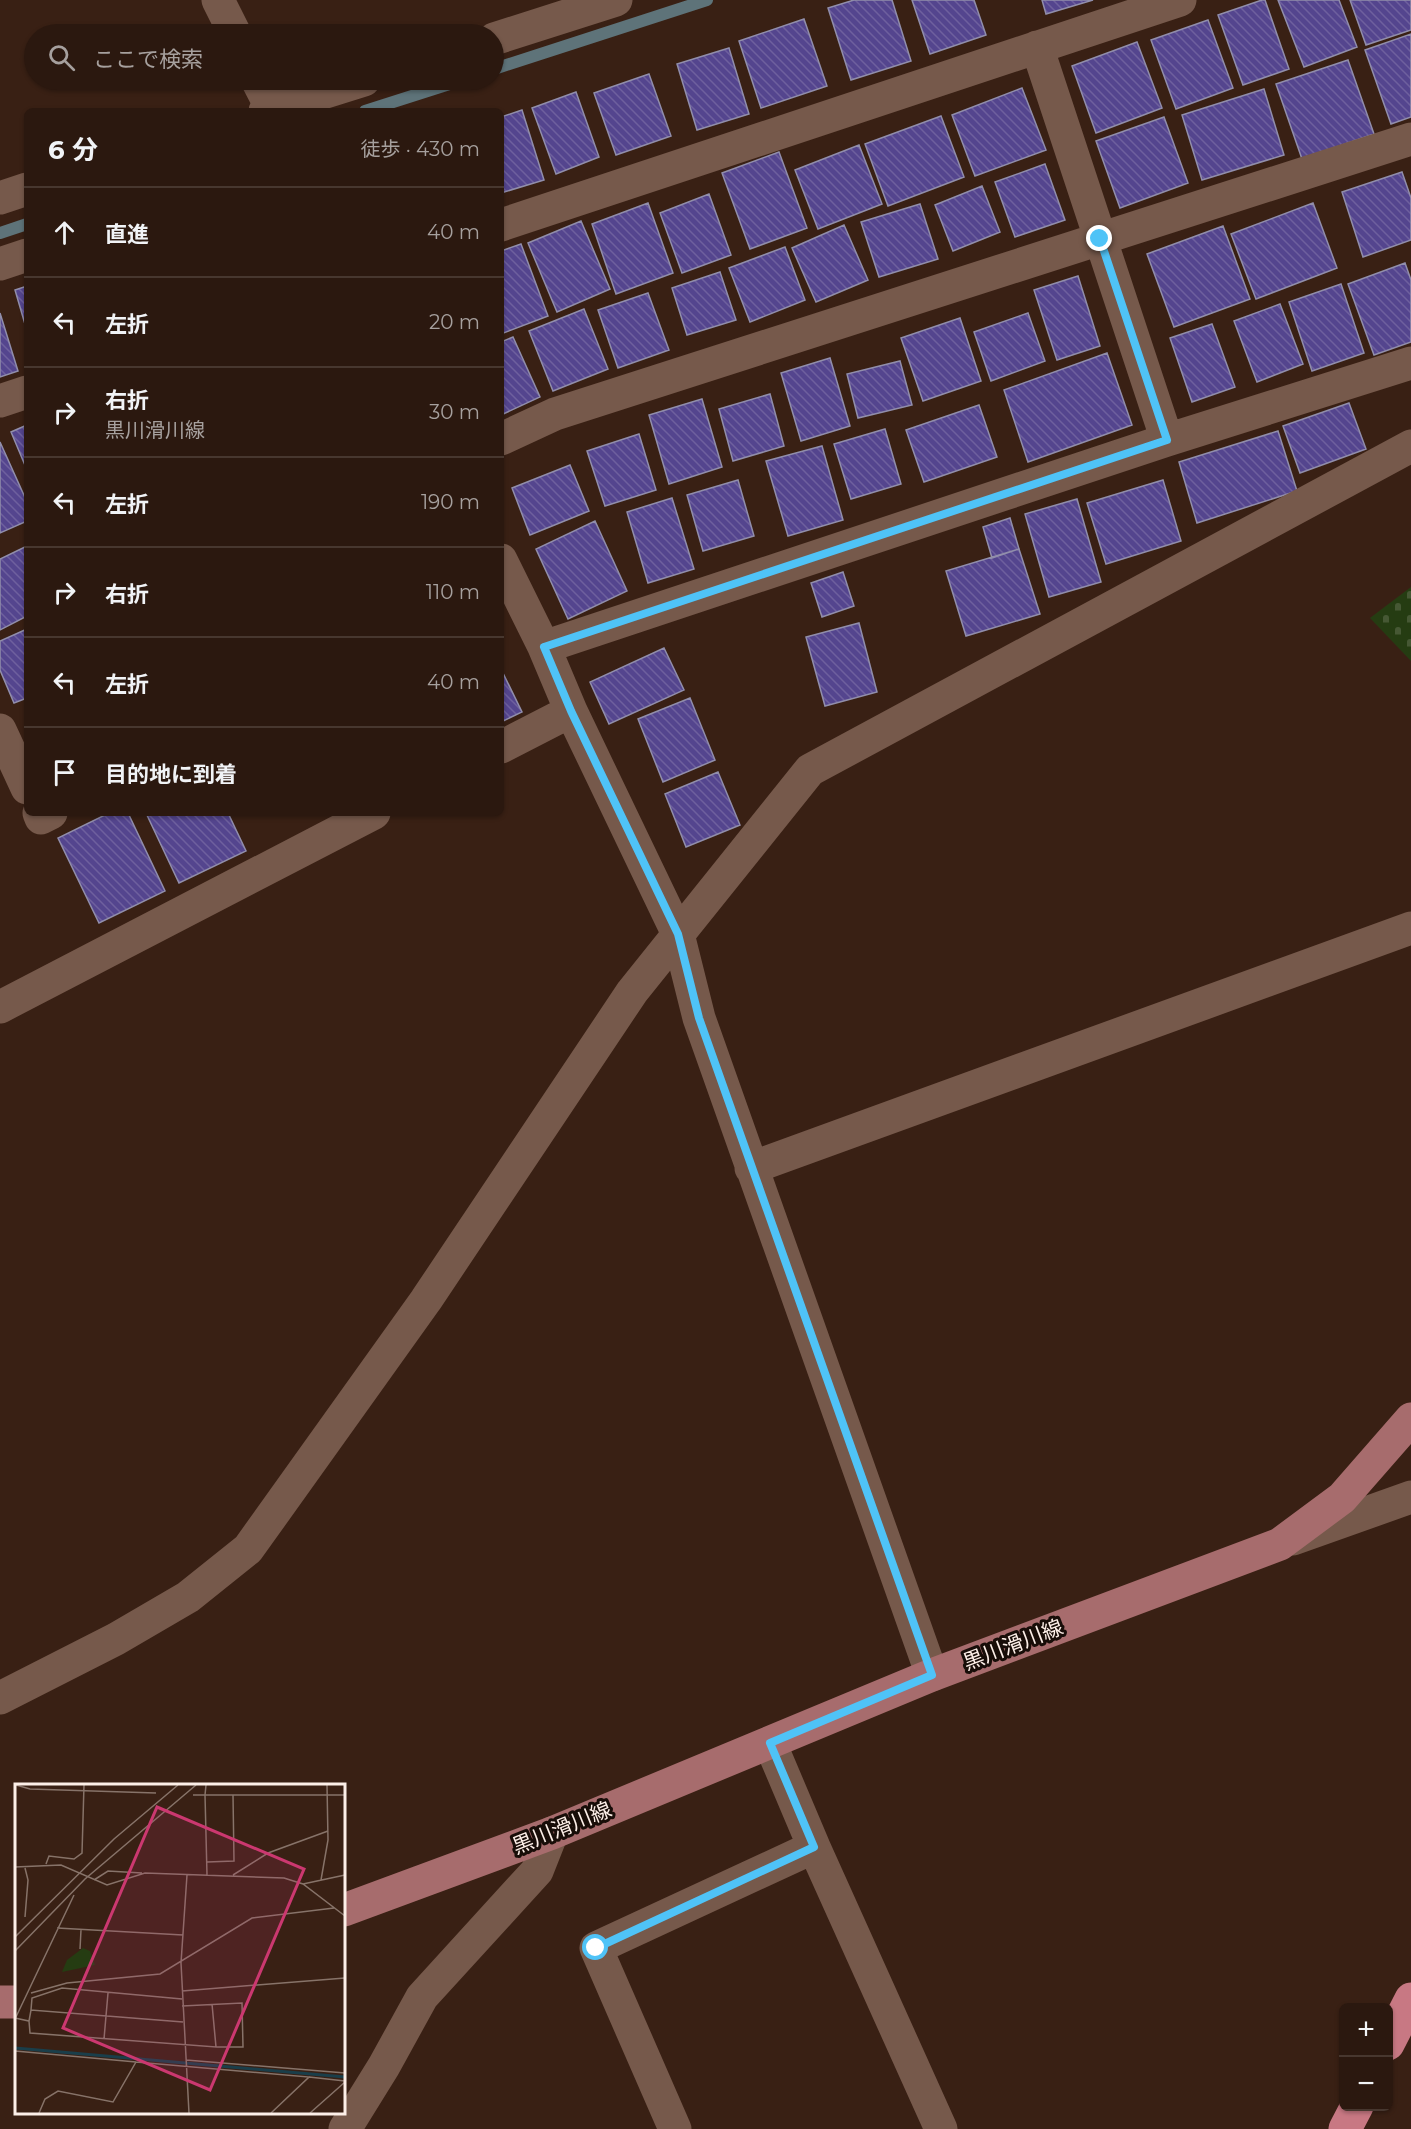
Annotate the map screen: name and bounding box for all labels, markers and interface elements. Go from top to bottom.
search box [24,24,504,90]
icon: search [45,41,78,74]
text: ここで検索 [93,46,203,73]
text: 6 分 [48,134,98,166]
text: 徒歩 · 430 m [361,137,480,161]
icon: ahead [48,216,81,249]
text: 40 m [427,220,480,244]
text: 直進 [105,221,149,248]
route end [1086,225,1112,251]
icon: left [48,306,81,339]
text: 20 m [429,310,480,334]
text: 左折 [105,311,149,338]
text: 右折 [105,387,149,414]
icon: right [48,396,81,429]
text: 30 m [429,400,480,424]
text: 黒川滑川線 [105,418,205,442]
icon: left [48,486,81,519]
text: 190 m [421,490,480,514]
text: 左折 [105,491,149,518]
icon: right [48,576,81,609]
text: 110 m [426,580,480,604]
text: 右折 [105,581,149,608]
icon: left [48,666,81,699]
text: 40 m [427,670,480,694]
text: 左折 [105,671,149,698]
icon: arrive [48,756,81,789]
text: 目的地に到着 [105,761,237,788]
street label: 黒川滑川線 [959,1614,1066,1675]
inset map [15,1784,345,2114]
street label: 黒川滑川線 [508,1796,615,1859]
route start [582,1934,608,1960]
map controls [1339,2003,1393,2111]
button: + [1339,2003,1393,2057]
button: − [1339,2057,1393,2111]

